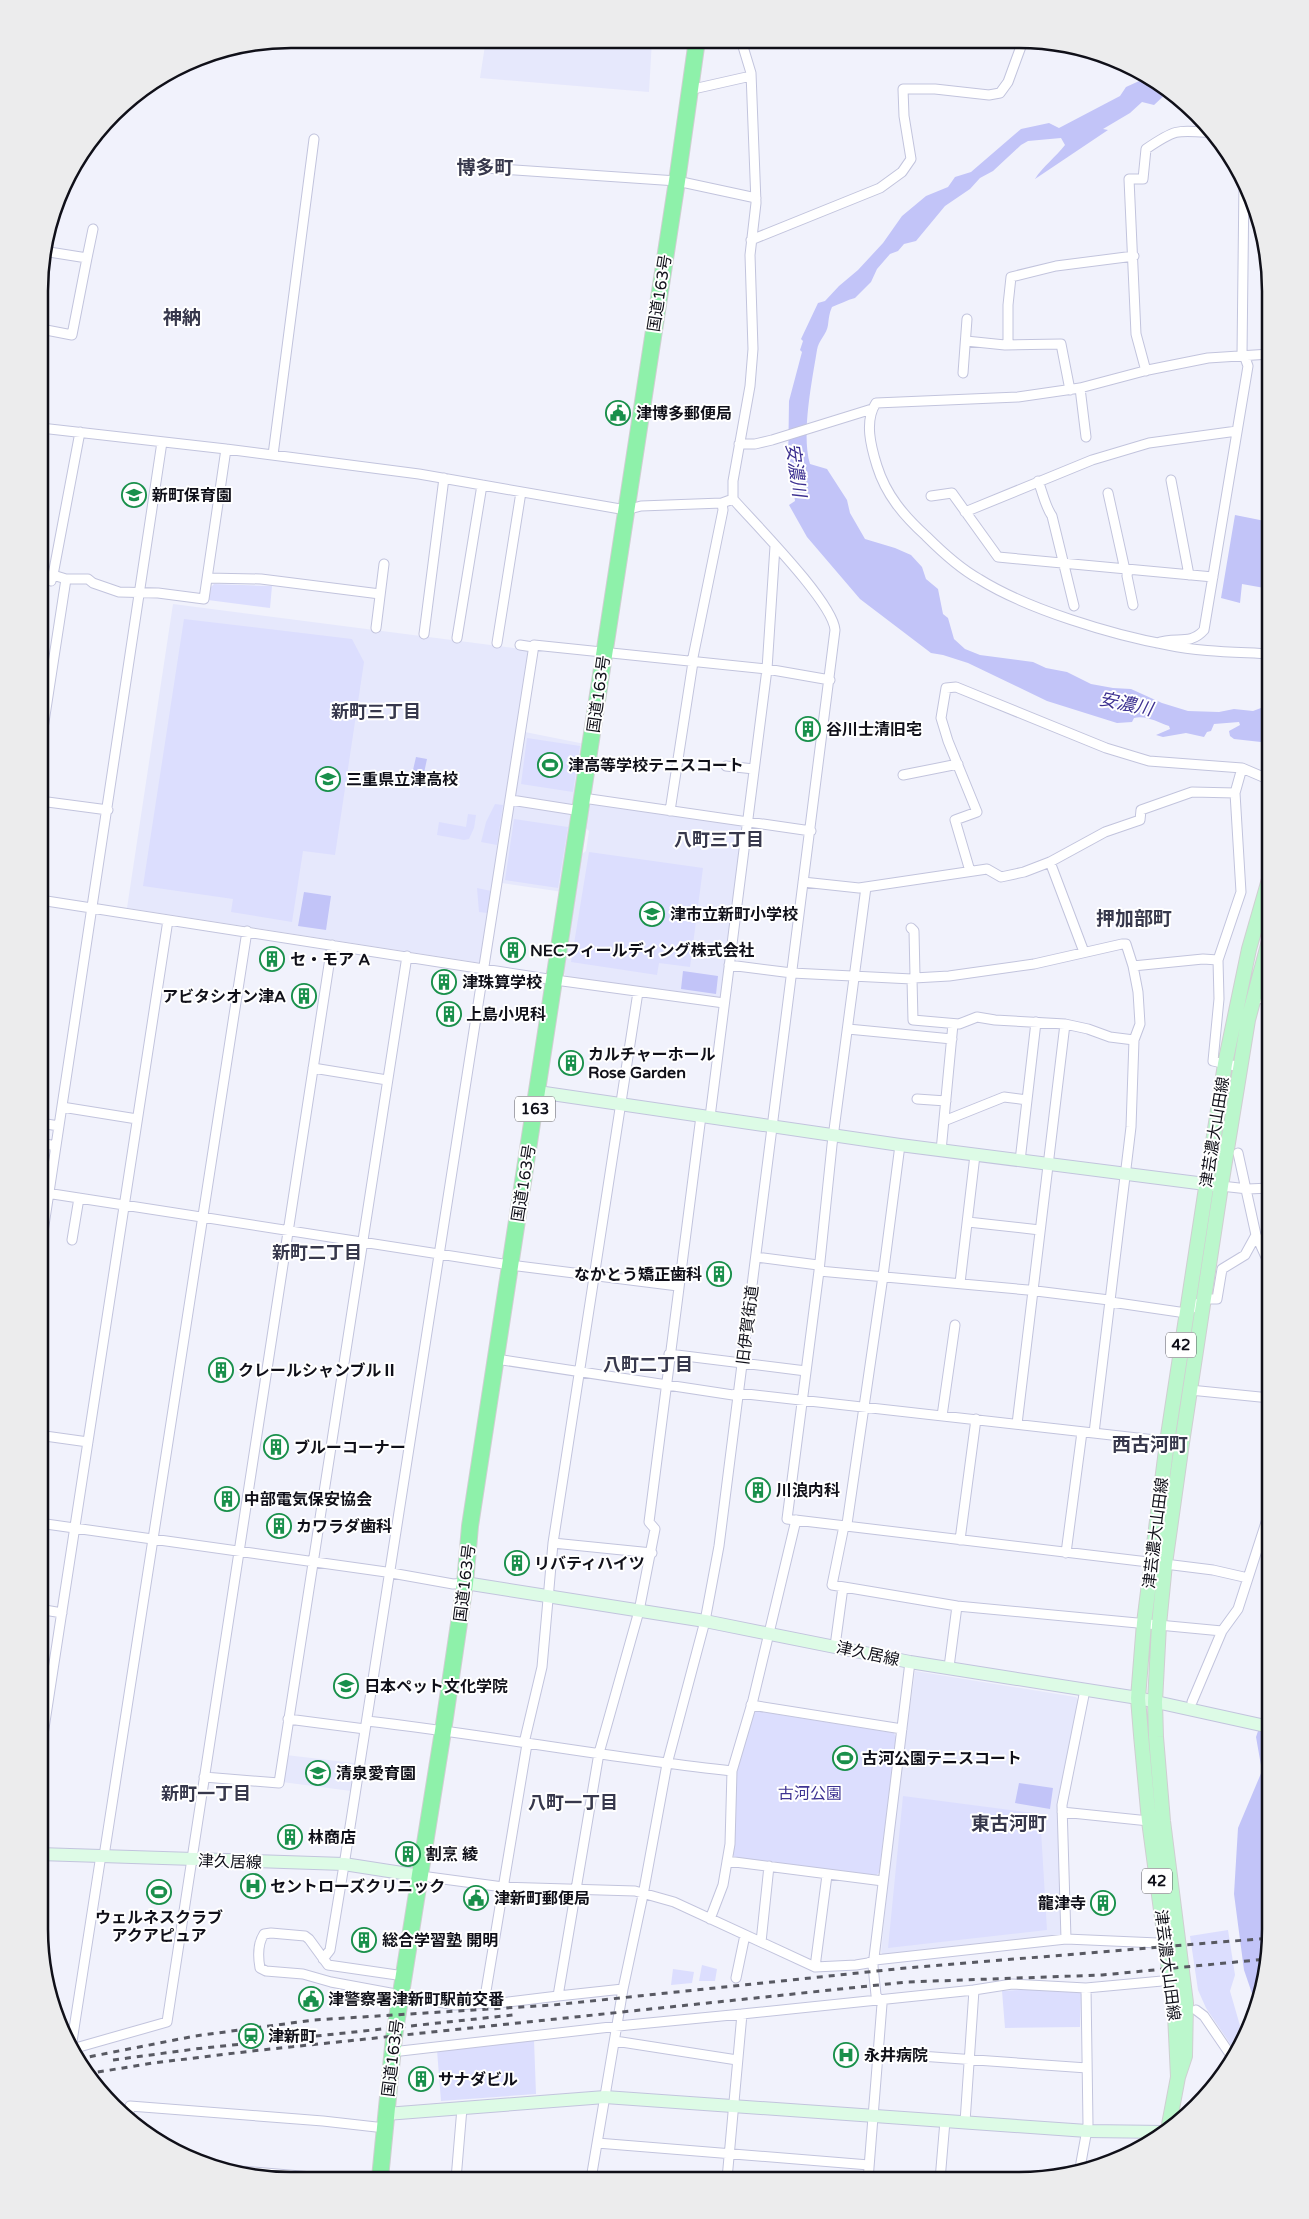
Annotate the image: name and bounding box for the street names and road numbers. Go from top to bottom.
street label: 国道163号 [644,253,676,333]
street label: 国道163号 [584,654,614,734]
street label: 津芸濃大山田線 [1196,1075,1234,1189]
road number: 163 [515,1096,555,1122]
street label: 国道163号 [508,1143,540,1223]
street label: 旧伊賀街道 [733,1284,763,1366]
road number: 42 [1166,1332,1196,1358]
street label: 津芸濃大山田線 [1139,1476,1173,1590]
street label: 国道163号 [450,1543,480,1623]
street label: 津久居線 [834,1638,901,1670]
street label: 津久居線 [198,1851,262,1873]
road number: 42 [1142,1868,1172,1894]
street label: 津芸濃大山田線 [1150,1908,1184,2022]
street label: 国道163号 [378,2018,408,2098]

